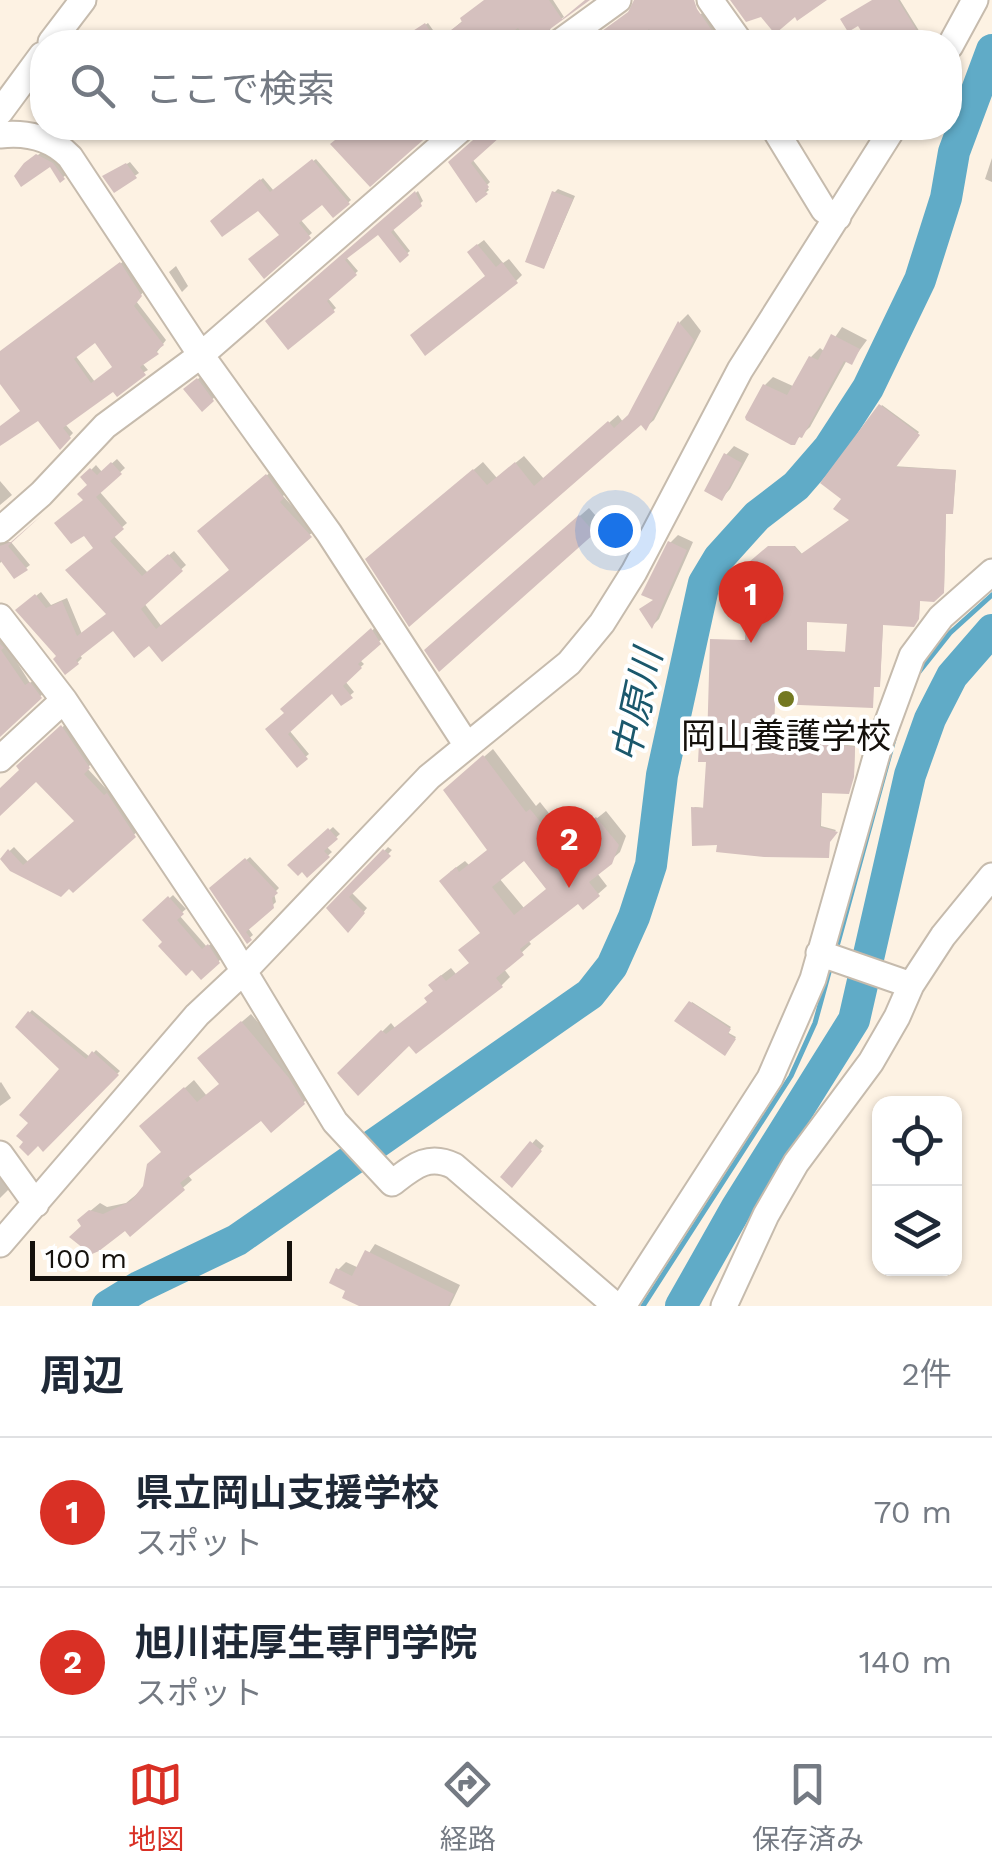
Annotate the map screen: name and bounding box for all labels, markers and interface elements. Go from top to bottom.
search box [30,30,962,140]
icon: search [65,58,120,113]
text: ここで検索 [145,67,335,111]
your location [590,505,641,556]
pin: 1 [718,560,784,643]
water label: 中原川 [604,642,671,766]
marker: 岡山養護学校 [775,688,797,710]
place label: 岡山養護学校 [681,715,891,757]
pin: 2 [536,806,602,888]
map controls [872,1096,962,1276]
button: locate [872,1096,962,1186]
button: layers [872,1186,962,1276]
scale bar [30,1236,292,1280]
text: 100 m [45,1242,127,1275]
text: 周辺 [40,1351,124,1400]
text: 2件 [901,1355,952,1393]
text: 県立岡山支援学校 [135,1471,439,1515]
text: 1 [66,1493,79,1531]
text: 70 m [873,1493,952,1531]
text: スポット [135,1524,263,1562]
text: 旭川荘厚生専門学院 [135,1621,477,1665]
text: 2 [63,1643,82,1681]
text: 140 m [859,1643,952,1681]
text: スポット [135,1674,263,1712]
tab: 地図 [128,1757,184,1857]
tab: 経路 [440,1757,496,1857]
tab: 保存済み [752,1757,864,1857]

